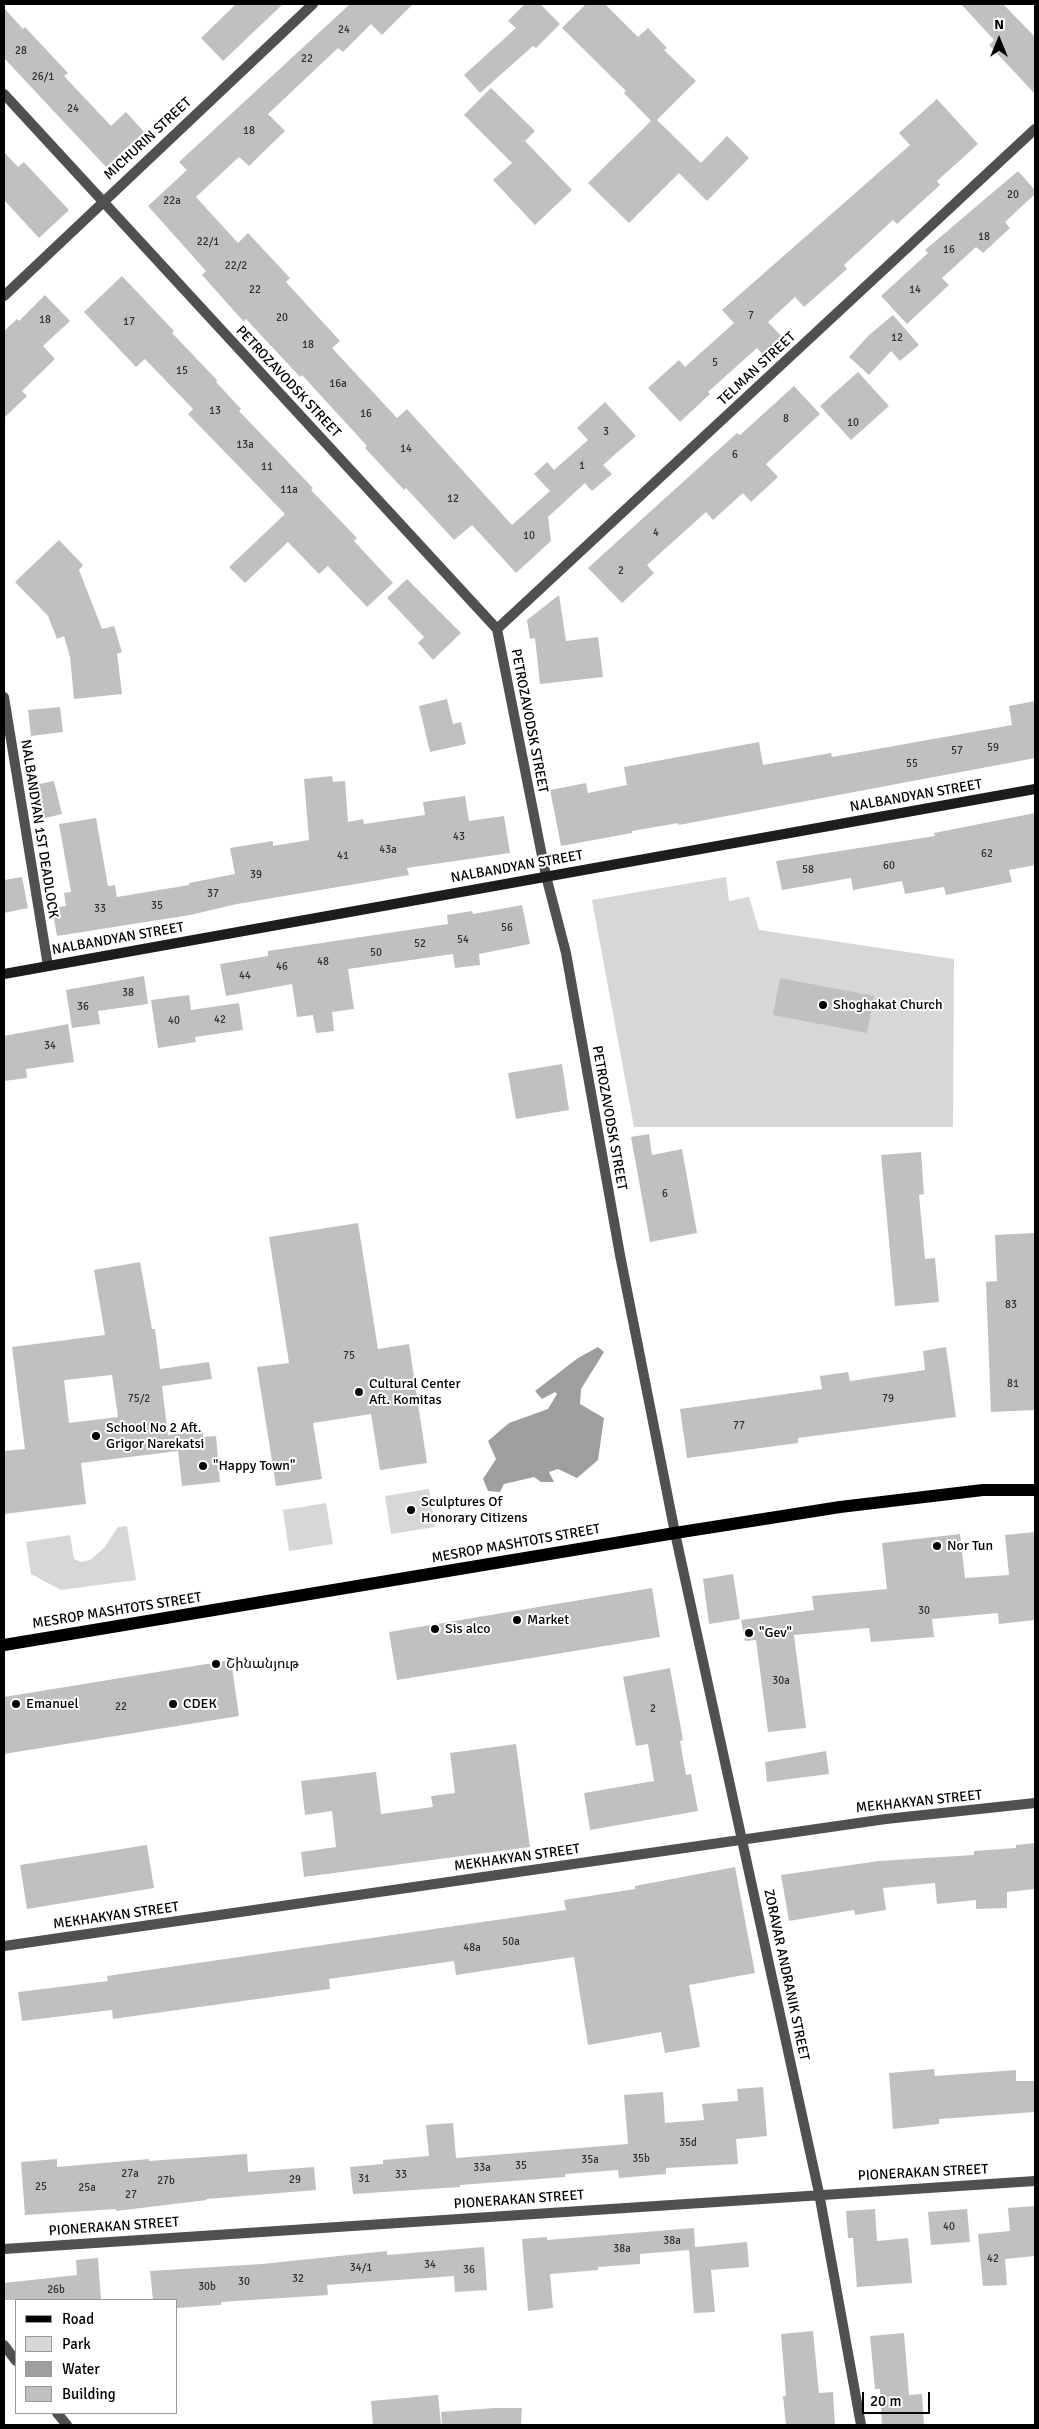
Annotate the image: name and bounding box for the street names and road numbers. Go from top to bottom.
street label: MICHURIN STREET [101,94,195,184]
street label: PETROZAVODSK STREET [232,323,344,441]
street label: TELMAN STREET [715,329,799,409]
street label: PETROZAVODSK STREET [507,648,551,794]
street label: NALBANDYAN 1ST DEADLOCK [17,738,61,920]
street label: NALBANDYAN STREET [849,776,983,816]
street label: NALBANDYAN STREET [450,847,584,887]
street label: NALBANDYAN STREET [51,919,185,959]
street label: PETROZAVODSK STREET [588,1044,630,1192]
street label: MESROP MASHTOTS STREET [430,1521,602,1567]
street label: MESROP MASHTOTS STREET [31,1589,203,1633]
street label: MEKHAKYAN STREET [855,1787,983,1817]
street label: MEKHAKYAN STREET [453,1841,581,1875]
street label: ZORAVAR ANDRANIK STREET [760,1888,812,2062]
street label: MEKHAKYAN STREET [52,1899,180,1933]
street label: PIONERAKAN STREET [857,2161,989,2185]
street label: PIONERAKAN STREET [453,2187,585,2213]
street label: PIONERAKAN STREET [48,2214,180,2240]

